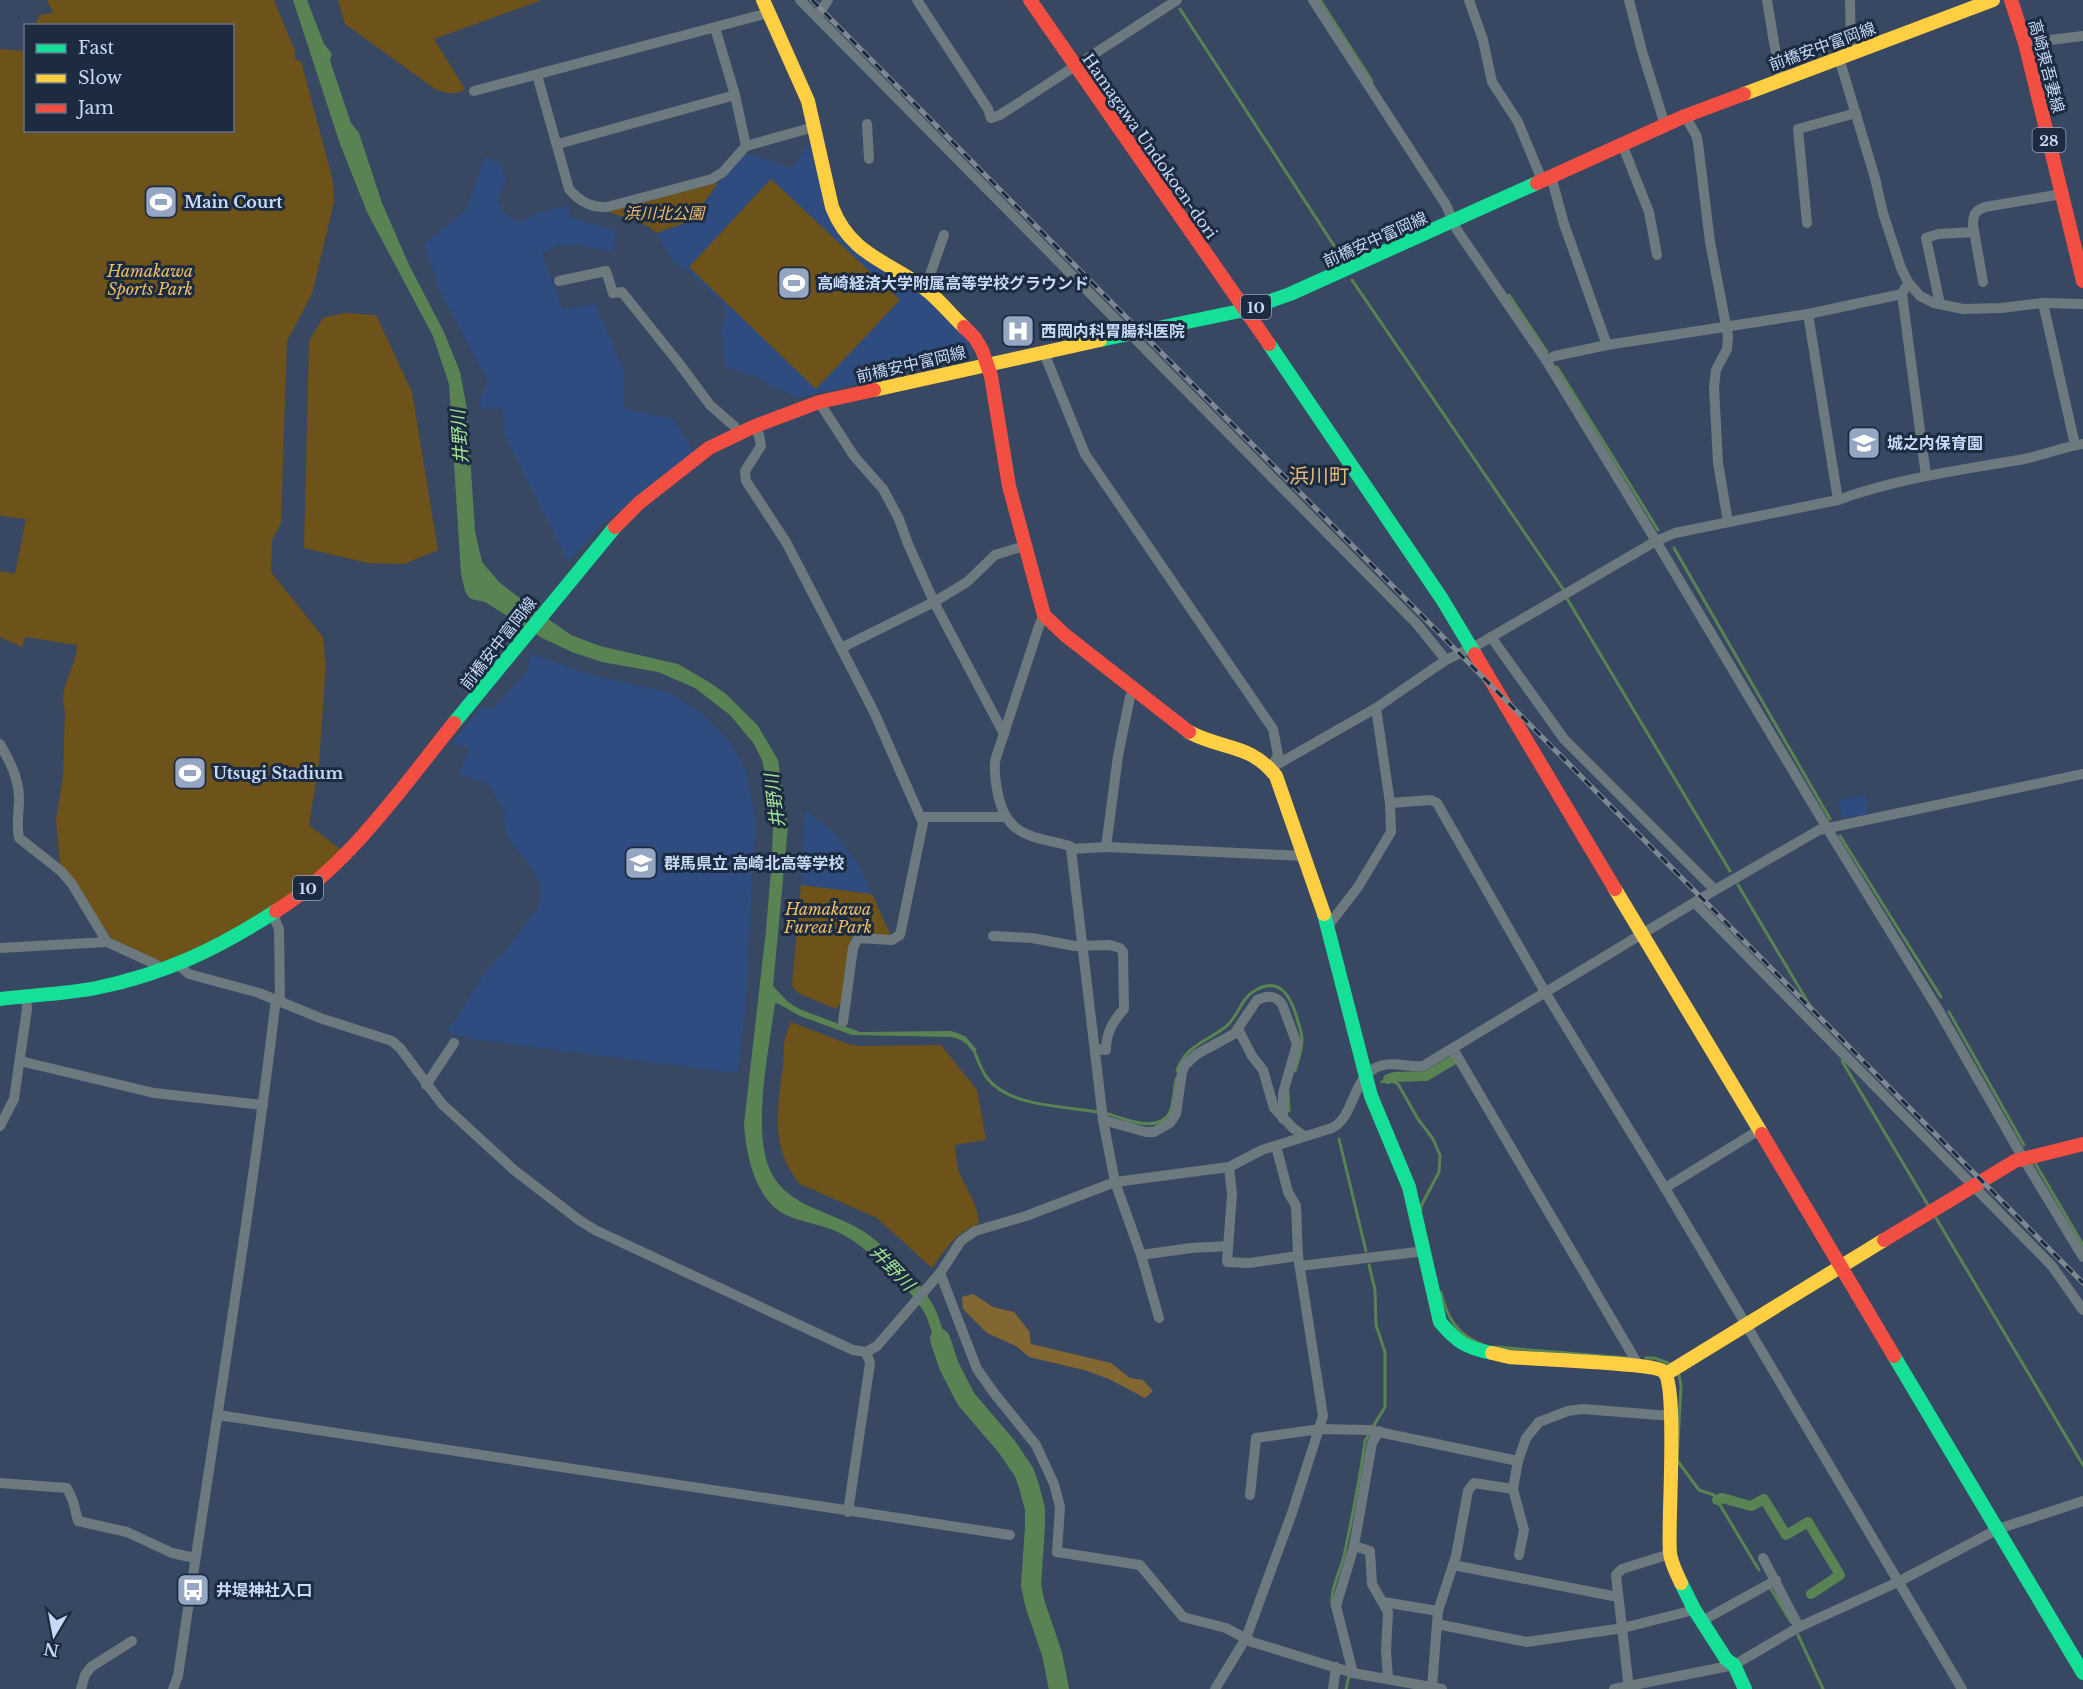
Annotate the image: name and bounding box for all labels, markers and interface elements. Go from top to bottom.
street label: 前橋安中富岡線 [1766,17,1878,75]
street label: 高崎東吾妻線 [2025,17,2069,115]
legend [24,24,234,132]
text: Fast [78,37,115,59]
street label: Hamagawa Undokoen-dori [1078,49,1222,243]
text: Slow [78,67,123,89]
text: Jam [76,97,114,119]
road number: 28 [2032,128,2066,152]
sports icon: Main Court [143,184,179,220]
place label: Main Court [184,192,283,212]
park label: 浜川北公園 [624,203,706,223]
street label: 前橋安中富岡線 [1320,207,1430,271]
park label: Hamakawa Sports Park [106,261,193,299]
sports icon: 高崎経済大学附属高等学校グラウンド [776,265,812,301]
place label: 高崎経済大学附属高等学校グラウンド [817,273,1089,293]
road number: 10 [1241,295,1271,319]
hospital icon: 西岡内科胃腸科医院 [1000,313,1036,349]
place label: 西岡内科胃腸科医院 [1041,321,1185,341]
street label: 前橋安中富岡線 [854,342,968,386]
water label: 井野川 [447,407,473,465]
school or university icon: 城之内保育園 [1846,425,1882,461]
place label: 城之内保育園 [1887,433,1983,453]
district label: 浜川町 [1289,464,1349,488]
street label: 前橋安中富岡線 [456,593,540,693]
sports icon: Utsugi Stadium [172,755,208,791]
place label: Utsugi Stadium [213,763,343,783]
water label: 井野川 [761,771,789,829]
school or university icon: 群馬県立 高崎北高等学校 [623,845,659,881]
place label: 群馬県立 高崎北高等学校 [664,853,844,873]
road number: 10 [293,876,323,900]
park label: Hamakawa Fureai Park [783,899,872,937]
water label: 井野川 [865,1241,920,1297]
bus stop icon: 井堤神社入口 [175,1572,211,1608]
place label: 井堤神社入口 [216,1580,312,1600]
north arrow [24,1605,84,1665]
text: N [42,1639,61,1661]

